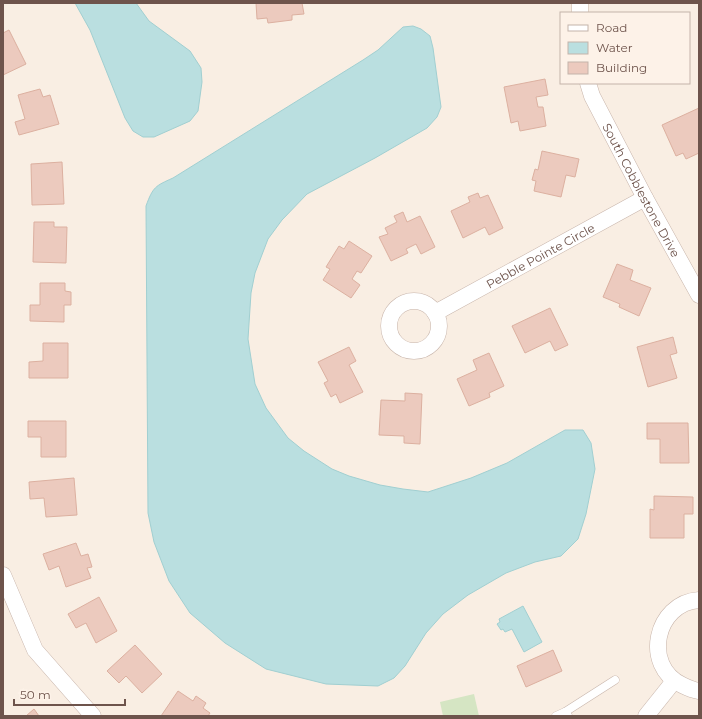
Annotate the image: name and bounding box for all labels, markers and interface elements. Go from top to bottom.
legend [560,12,690,84]
text: Road [596,20,627,35]
text: Water [596,40,633,55]
text: Building [596,60,647,75]
street label: South Cobblestone Drive [600,121,684,260]
street label: Pebble Pointe Circle [483,220,597,291]
scale bar [14,681,125,707]
text: 50 m [20,687,51,702]

